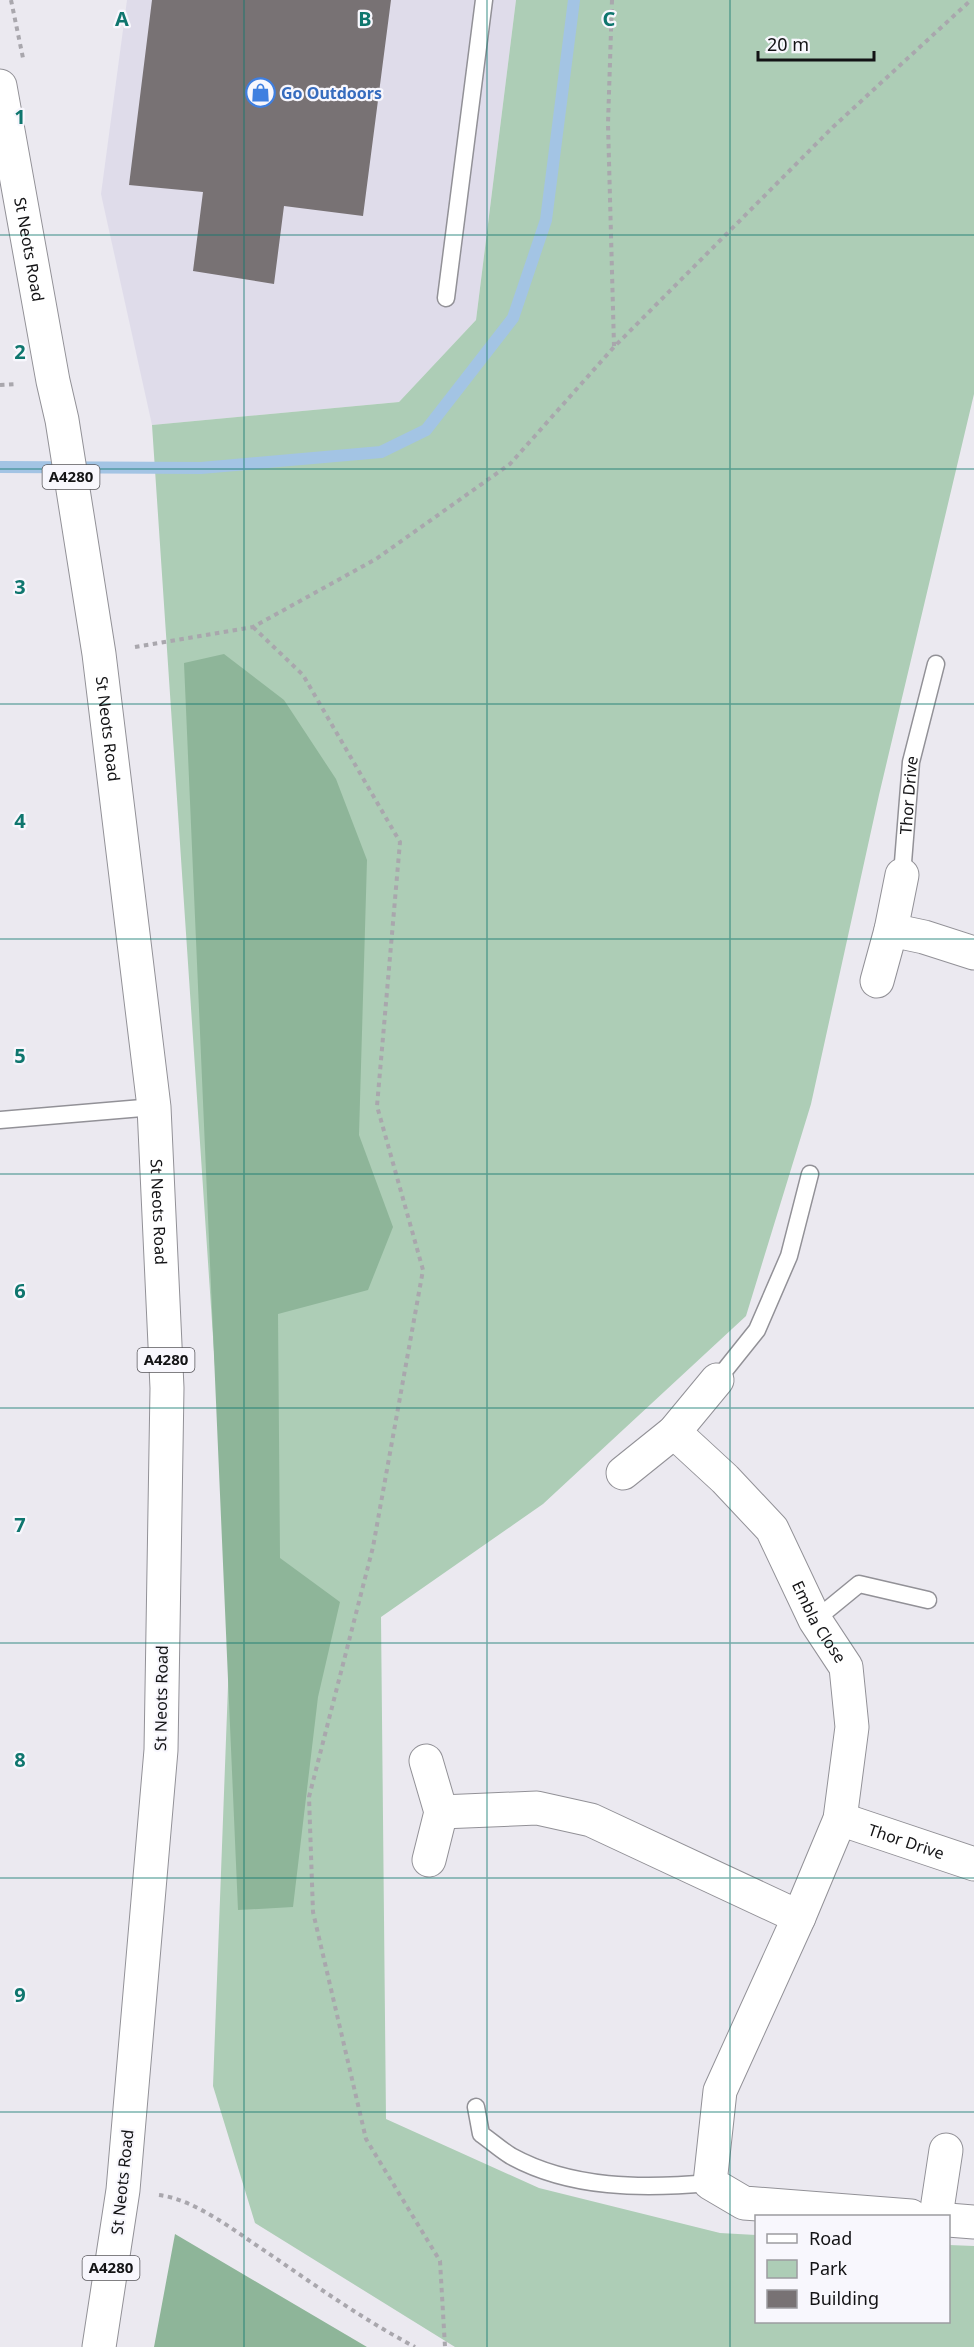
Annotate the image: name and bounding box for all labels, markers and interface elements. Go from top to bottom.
text: A [115,5,129,32]
text: B [358,5,372,32]
text: C [603,5,616,32]
scale bar [758,24,874,62]
text: 20 m [767,32,809,56]
shop icon: Go Outdoors [244,77,276,109]
place label: Go Outdoors [281,82,382,104]
text: 1 [14,103,26,130]
street label: St Neots Road [9,195,50,303]
text: 2 [14,338,26,365]
road number: A4280 [42,465,100,489]
text: 3 [14,573,26,600]
street label: St Neots Road [91,675,125,783]
street label: Thor Drive [894,753,923,835]
text: 4 [14,807,26,834]
text: 5 [14,1042,26,1069]
street label: St Neots Road [145,1159,172,1265]
text: 6 [14,1277,26,1304]
road number: A4280 [138,1348,195,1372]
text: 7 [14,1511,26,1538]
street label: Embla Close [787,1577,851,1667]
street label: St Neots Road [149,1645,173,1751]
text: 8 [14,1746,26,1773]
street label: Thor Drive [865,1818,947,1864]
text: 9 [14,1981,26,2008]
street label: St Neots Road [106,2128,138,2236]
legend [755,2215,950,2323]
text: Road [809,2226,852,2250]
road number: A4280 [82,2256,140,2280]
text: Park [809,2256,847,2280]
text: Building [809,2286,879,2310]

